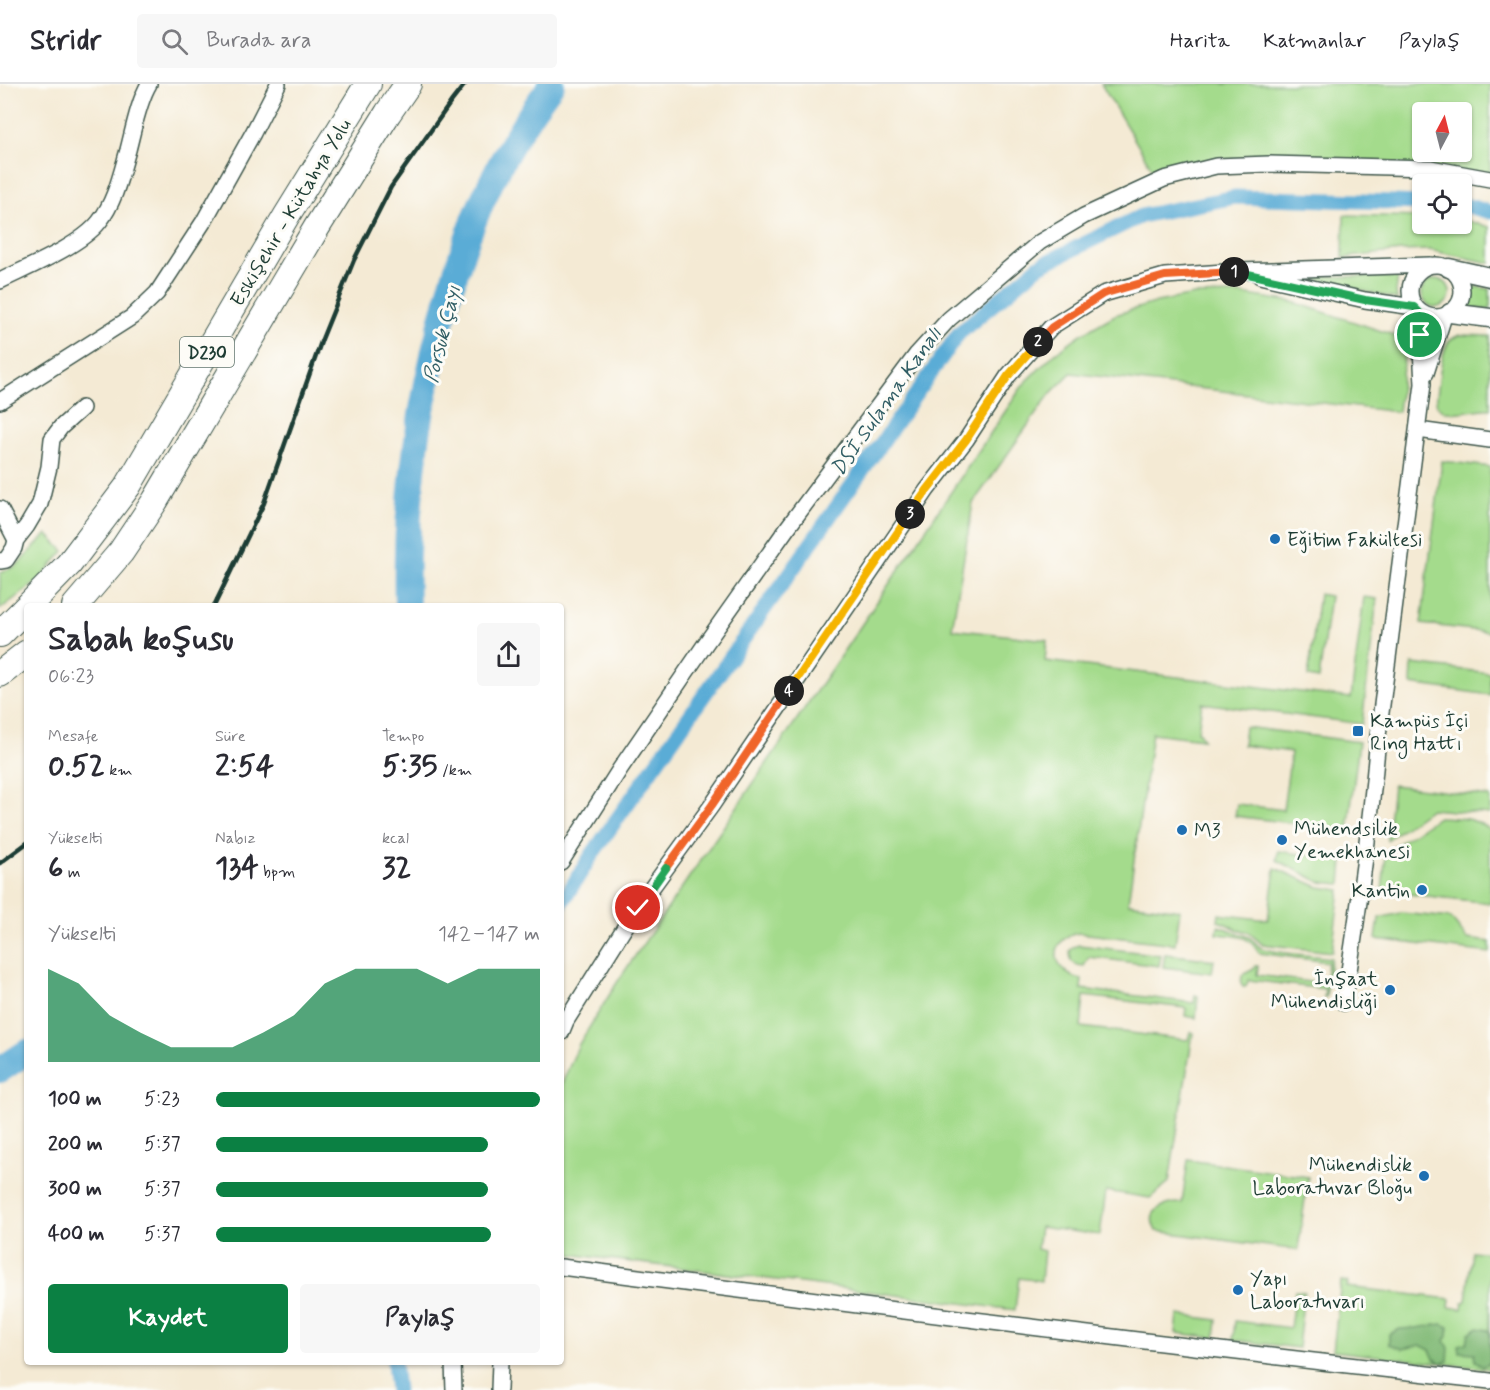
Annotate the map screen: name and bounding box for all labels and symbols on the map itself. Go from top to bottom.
north arrow [1412,102,1472,162]
street label: Eskişehir - Kütahya Yolu [224,114,358,312]
pin: 1 [1219,257,1249,287]
water label: Porsuk Çayı [417,283,469,386]
pin [1394,309,1445,360]
water label: DSİ Sulama Kanalı [825,321,949,482]
pin: 2 [1023,327,1053,357]
road number: D230 [180,337,234,367]
pin: 3 [895,499,925,529]
place label: Eğitim Fakültesi [1287,527,1422,554]
marker: Eğitim Fakültesi [1268,532,1282,546]
pin: 4 [774,676,804,706]
place label: Kampüs İçi Ring Hattı [1370,708,1469,759]
marker: Kampüs İçi Ring Hattı [1351,724,1365,738]
place label: Mühendsilik Yemekhanesi [1294,816,1410,866]
place label: M3 [1194,818,1221,845]
marker: M3 [1175,823,1189,837]
marker: Mühendsilik Yemekhanesi [1275,833,1289,847]
place label: Kantin [1352,878,1410,905]
pin [612,882,663,933]
marker: Kantin [1415,883,1429,897]
place label: İnşaat Mühendisliği [1271,966,1378,1016]
marker: İnşaat Mühendisliği [1383,983,1397,997]
place label: Mühendislik Laboratuvar Bloğu [1253,1152,1412,1202]
marker: Mühendislik Laboratuvar Bloğu [1417,1169,1431,1183]
place label: Yapı Laboratuvarı [1250,1266,1365,1316]
marker: Yapı Laboratuvarı [1231,1283,1245,1297]

